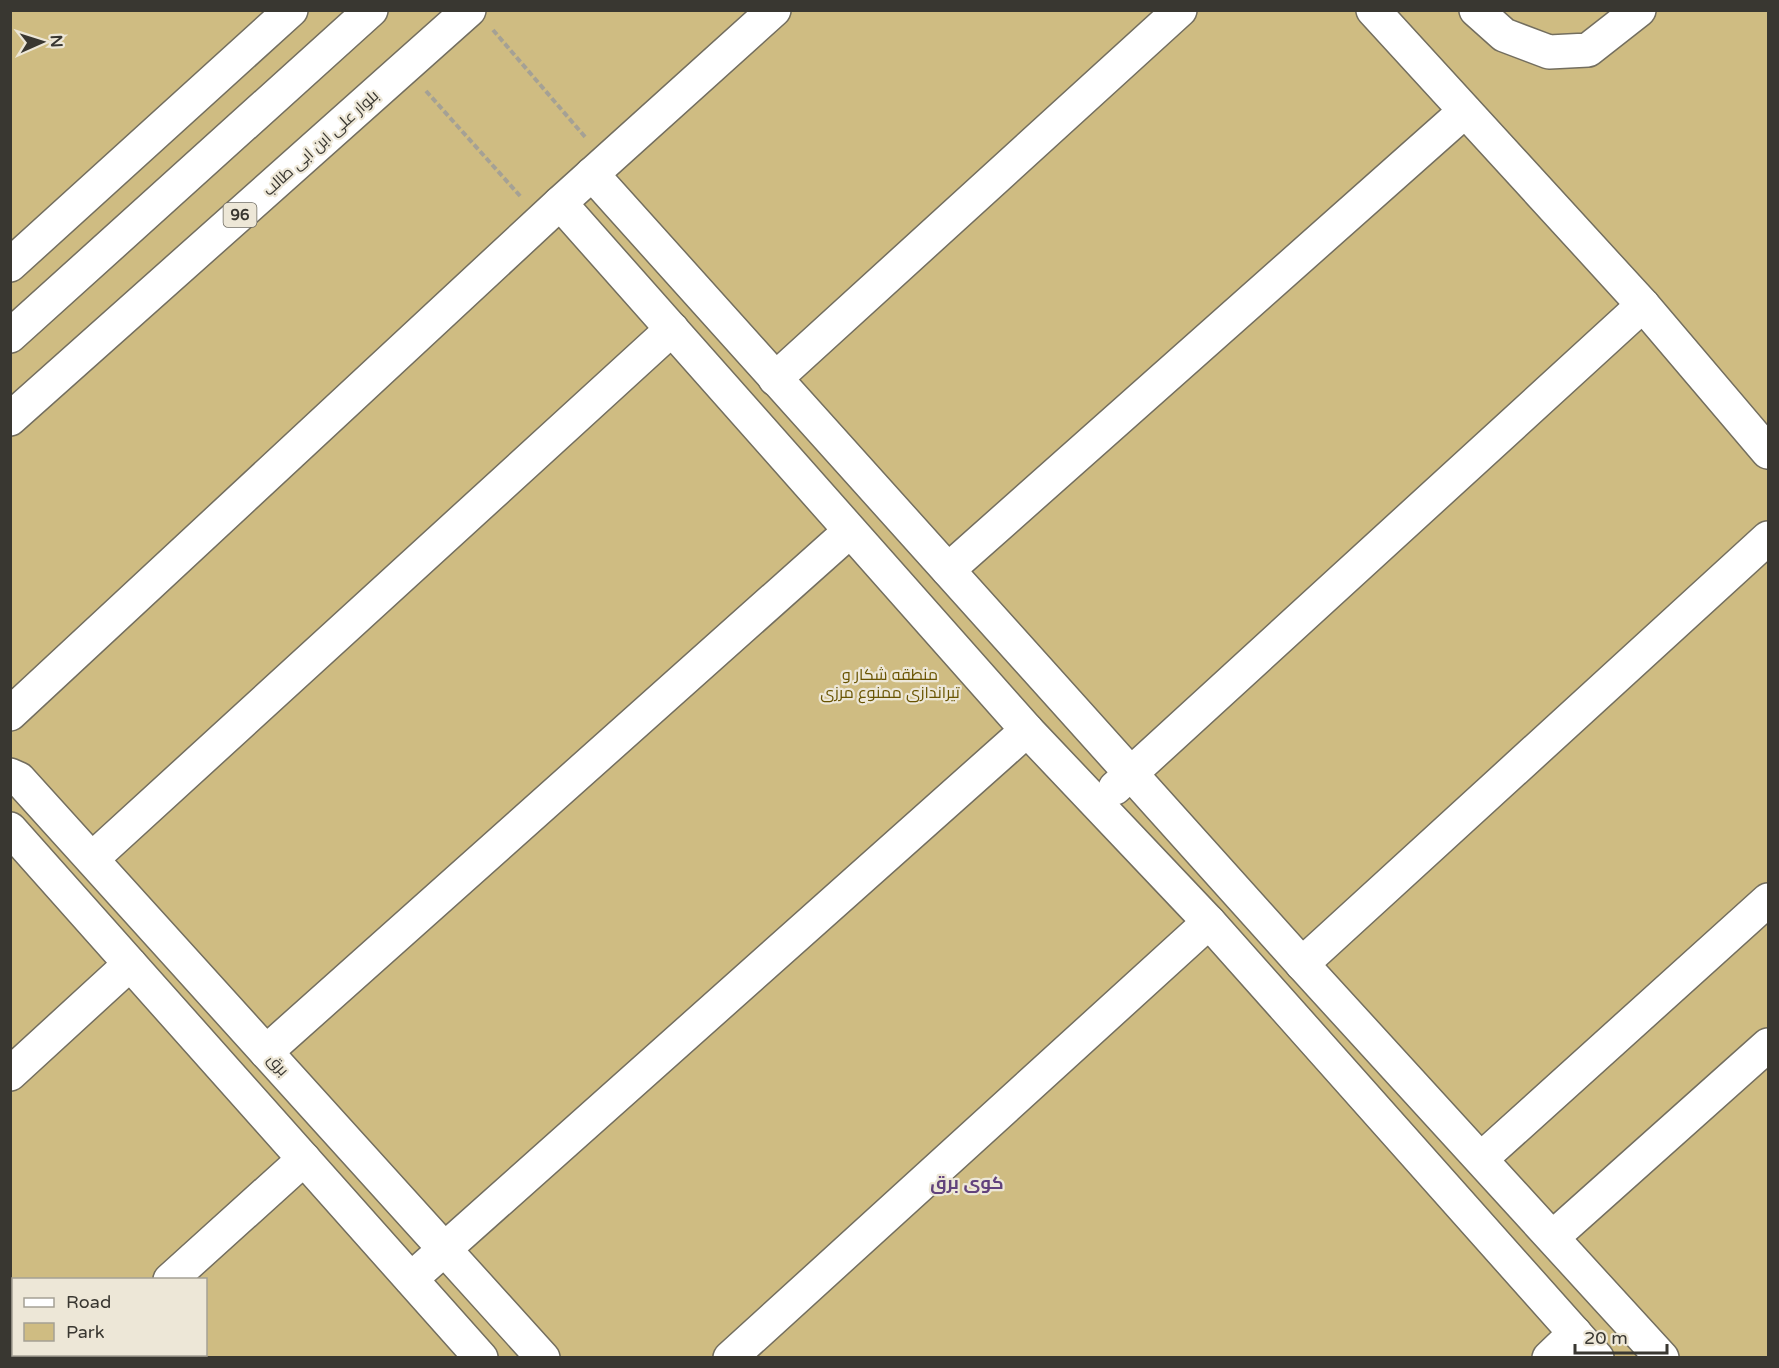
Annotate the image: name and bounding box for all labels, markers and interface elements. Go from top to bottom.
north arrow [12,12,72,72]
text: N [46,34,66,48]
street label: بلوار علی ابن ابی طالب [259,86,383,200]
road number: 96 [224,203,256,227]
park label: منطقه شکار و تیراندازی ممنوع مرزی [820,665,960,704]
street label: برق [263,1050,293,1080]
district label: کوی برق [930,1172,1004,1194]
legend [12,1278,207,1356]
text: Road [66,1291,111,1313]
scale bar [1575,1317,1666,1355]
text: Park [66,1321,105,1343]
text: 20 m [1584,1327,1628,1349]

